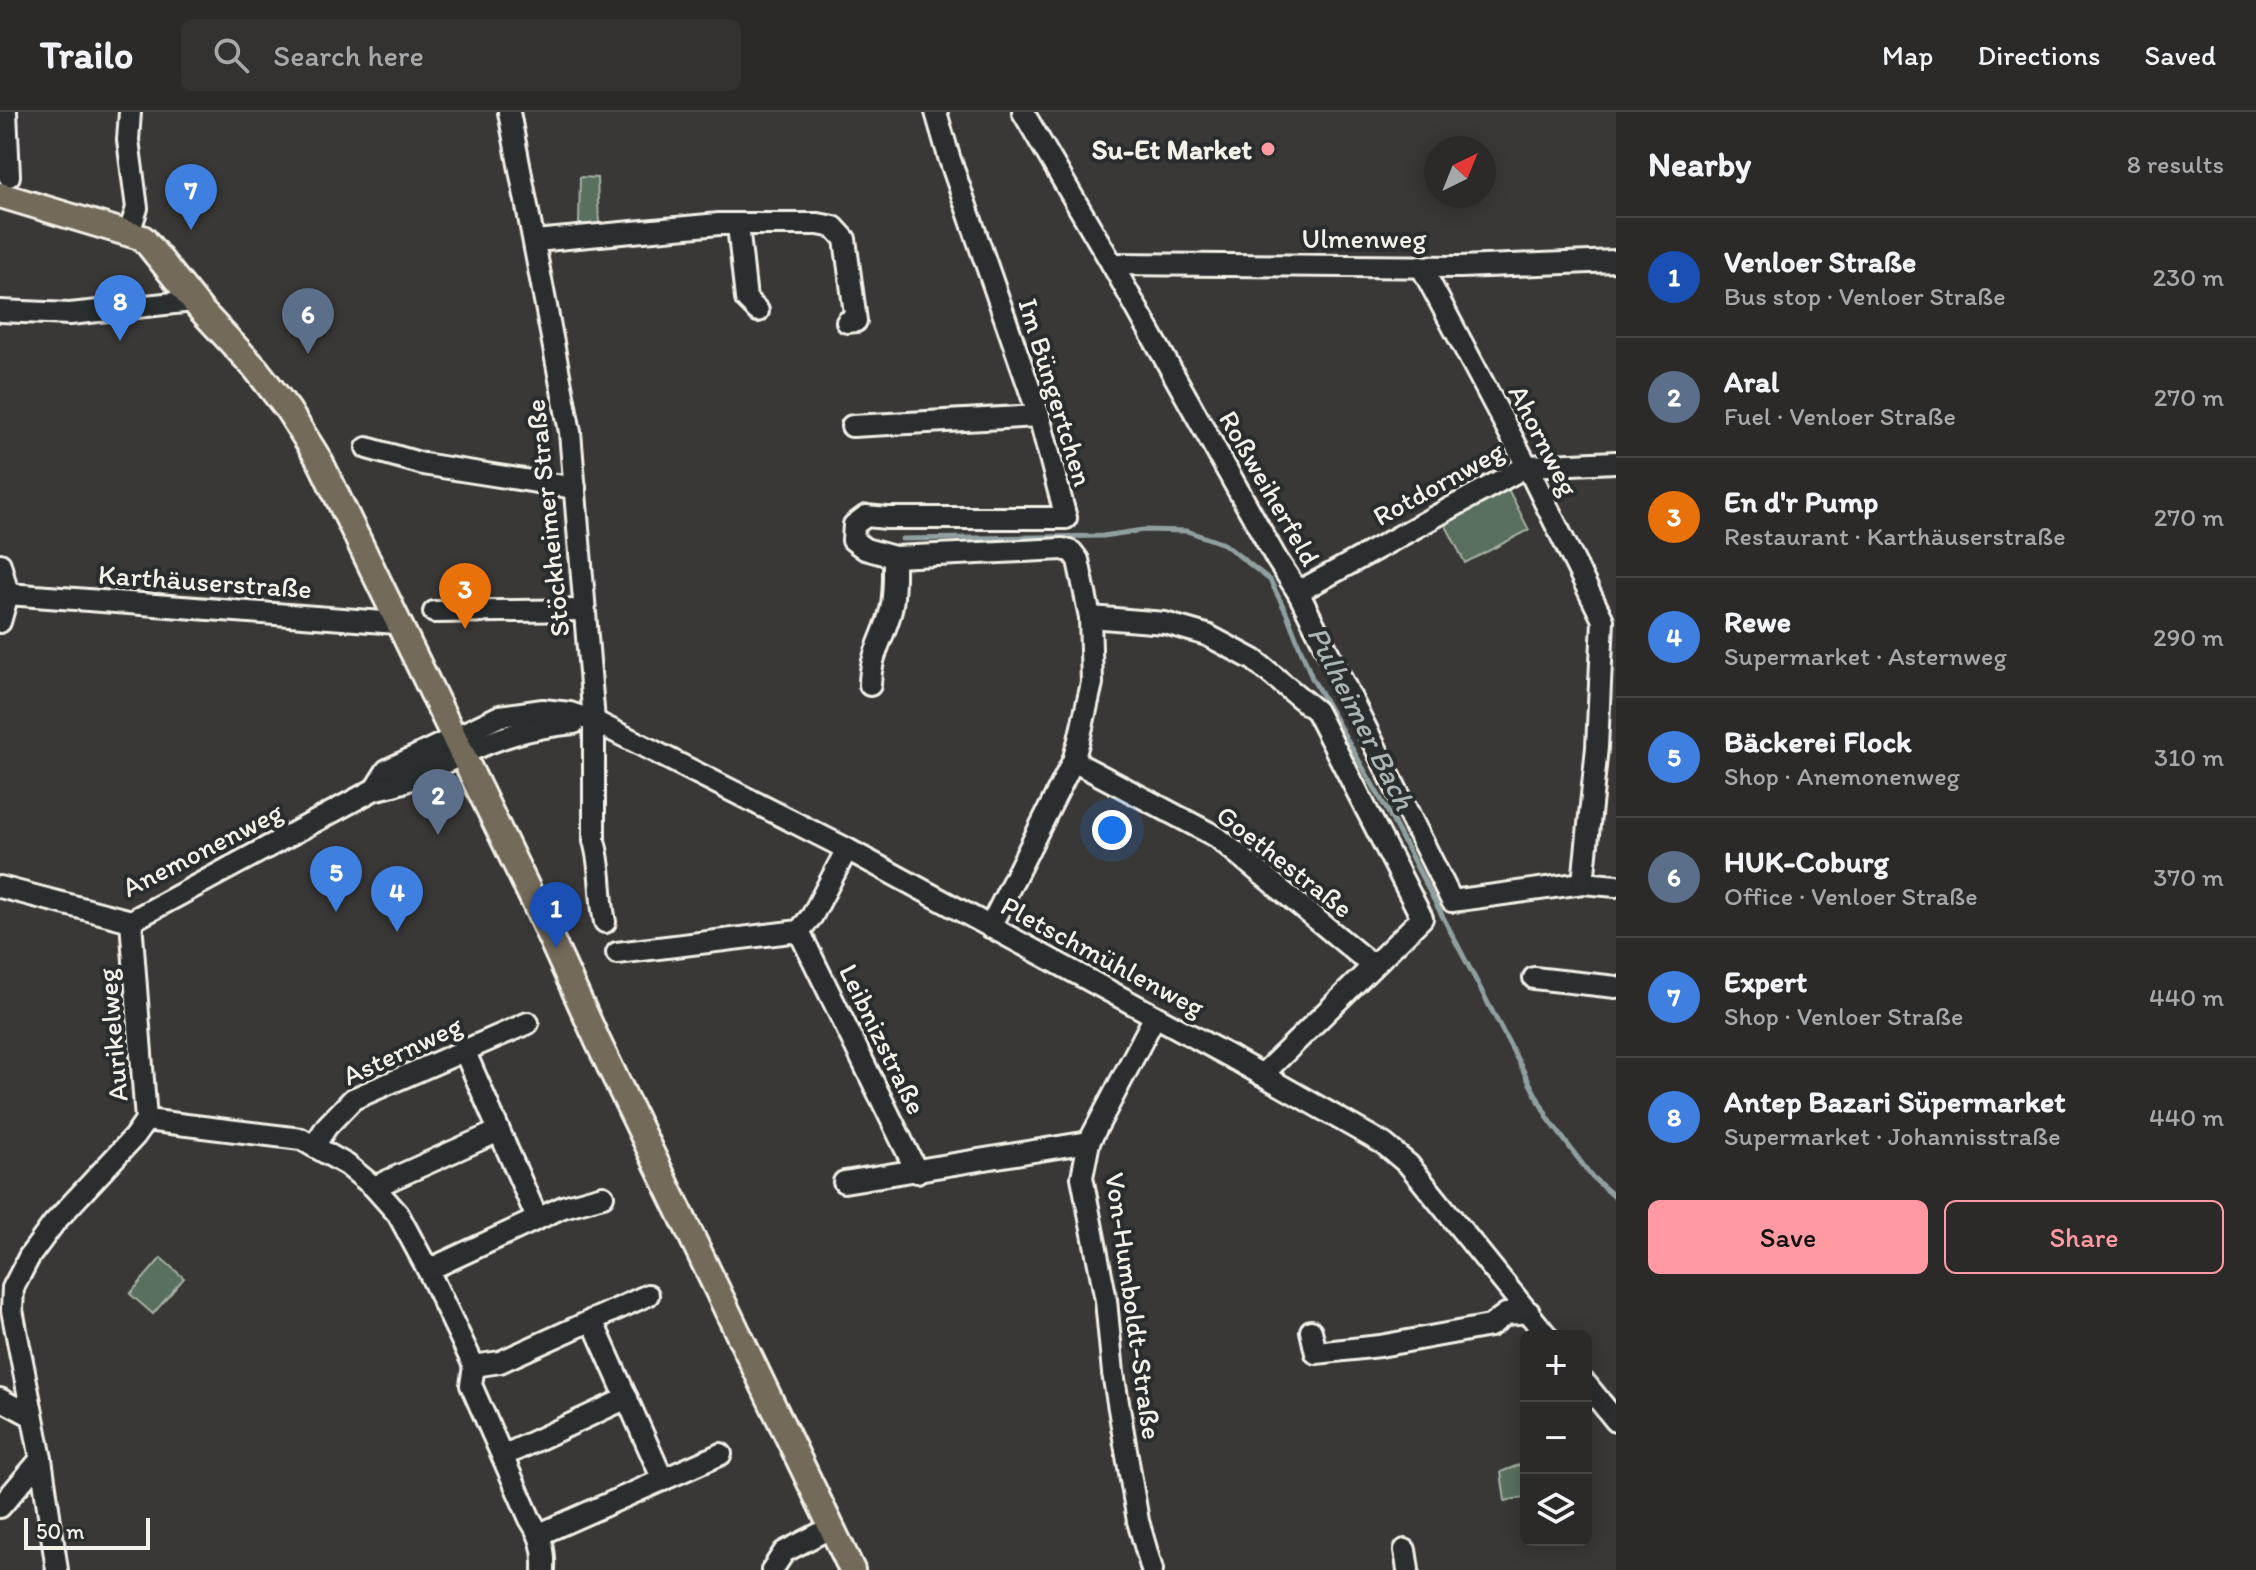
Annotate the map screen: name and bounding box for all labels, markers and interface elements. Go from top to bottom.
search box [181,19,741,91]
text: Trailo [40,32,133,78]
icon: search [209,33,253,77]
text: Search here [273,37,424,74]
text: Map [1882,38,1933,72]
text: Directions [1977,38,2101,72]
text: Saved [2145,38,2216,72]
place label: Su-Et Market [1092,132,1252,166]
north arrow [1424,136,1496,208]
marker: Su-Et Market [1259,140,1277,158]
text: Nearby [1648,144,1751,185]
text: 8 results [2127,148,2224,180]
pin: 7 [165,164,217,230]
street label: Ulmenweg [1302,221,1427,255]
text: Venloer Straße [1724,243,1916,280]
text: 1 [1668,261,1680,293]
text: 230 m [2152,261,2224,293]
pin: 8 [94,275,146,341]
text: Bus stop · Venloer Straße [1724,280,2005,312]
pin: 6 [282,288,334,354]
street label: Im Büngertchen [1011,294,1101,490]
text: Aral [1724,363,1779,400]
street label: Ahornweg [1502,379,1587,502]
text: 2 [1667,381,1681,413]
text: 270 m [2154,381,2224,413]
street label: Stöckheimer Straße [518,398,576,638]
text: Fuel · Venloer Straße [1724,400,1956,432]
street label: Roßweiherfeld [1212,404,1328,572]
street label: Rotdornweg [1367,433,1510,533]
text: En d'r Pump [1724,483,1878,520]
text: 3 [1667,501,1681,533]
text: 270 m [2154,501,2224,533]
text: Restaurant · Karthäuserstraße [1724,520,2066,552]
street label: Karthäuserstraße [97,557,313,605]
pin: 3 [439,563,491,629]
text: Rewe [1724,603,1791,640]
water label: Pulheimer Bach [1299,620,1424,816]
text: 4 [1666,621,1682,653]
text: 290 m [2153,621,2224,653]
text: Supermarket · Asternweg [1724,640,2007,672]
text: Bäckerei Flock [1724,723,1912,760]
text: 5 [1667,741,1681,773]
text: 310 m [2154,741,2224,773]
text: Shop · Anemonenweg [1724,760,1960,792]
pin: 2 [412,769,464,835]
street label: Anemonenweg [116,794,289,904]
street label: Goethestraße [1210,797,1360,925]
your location [1092,810,1132,850]
text: HUK-Coburg [1724,843,1889,880]
pin: 5 [310,846,362,912]
text: 6 [1667,861,1681,893]
text: 370 m [2153,861,2224,893]
pin: 4 [371,866,423,932]
text: Office · Venloer Straße [1724,880,1978,912]
pin: 1 [530,882,582,948]
street label: Pletschmühlenweg [995,888,1211,1024]
street label: Leibnizstraße [832,958,934,1120]
text: Expert [1724,963,1807,1000]
street label: Aurikelweg [89,966,135,1103]
text: 7 [1668,981,1680,1013]
text: 440 m [2149,981,2224,1013]
text: Shop · Venloer Straße [1724,1000,1963,1032]
street label: Asternweg [337,1007,468,1092]
text: Antep Bazari Süpermarket [1724,1083,2066,1120]
text: 8 [1667,1101,1681,1133]
text: 440 m [2149,1101,2224,1133]
text: Supermarket · Johannisstraße [1724,1120,2061,1152]
street label: Von-Humboldt-Straße [1098,1170,1170,1442]
button: Save [1648,1200,1928,1274]
button: Share [1944,1200,2224,1274]
map controls [1520,1330,1592,1546]
button: + [1520,1330,1592,1402]
button: − [1520,1402,1592,1474]
button: layers [1520,1474,1592,1546]
scale bar [24,1514,150,1550]
text: 50 m [36,1518,85,1545]

